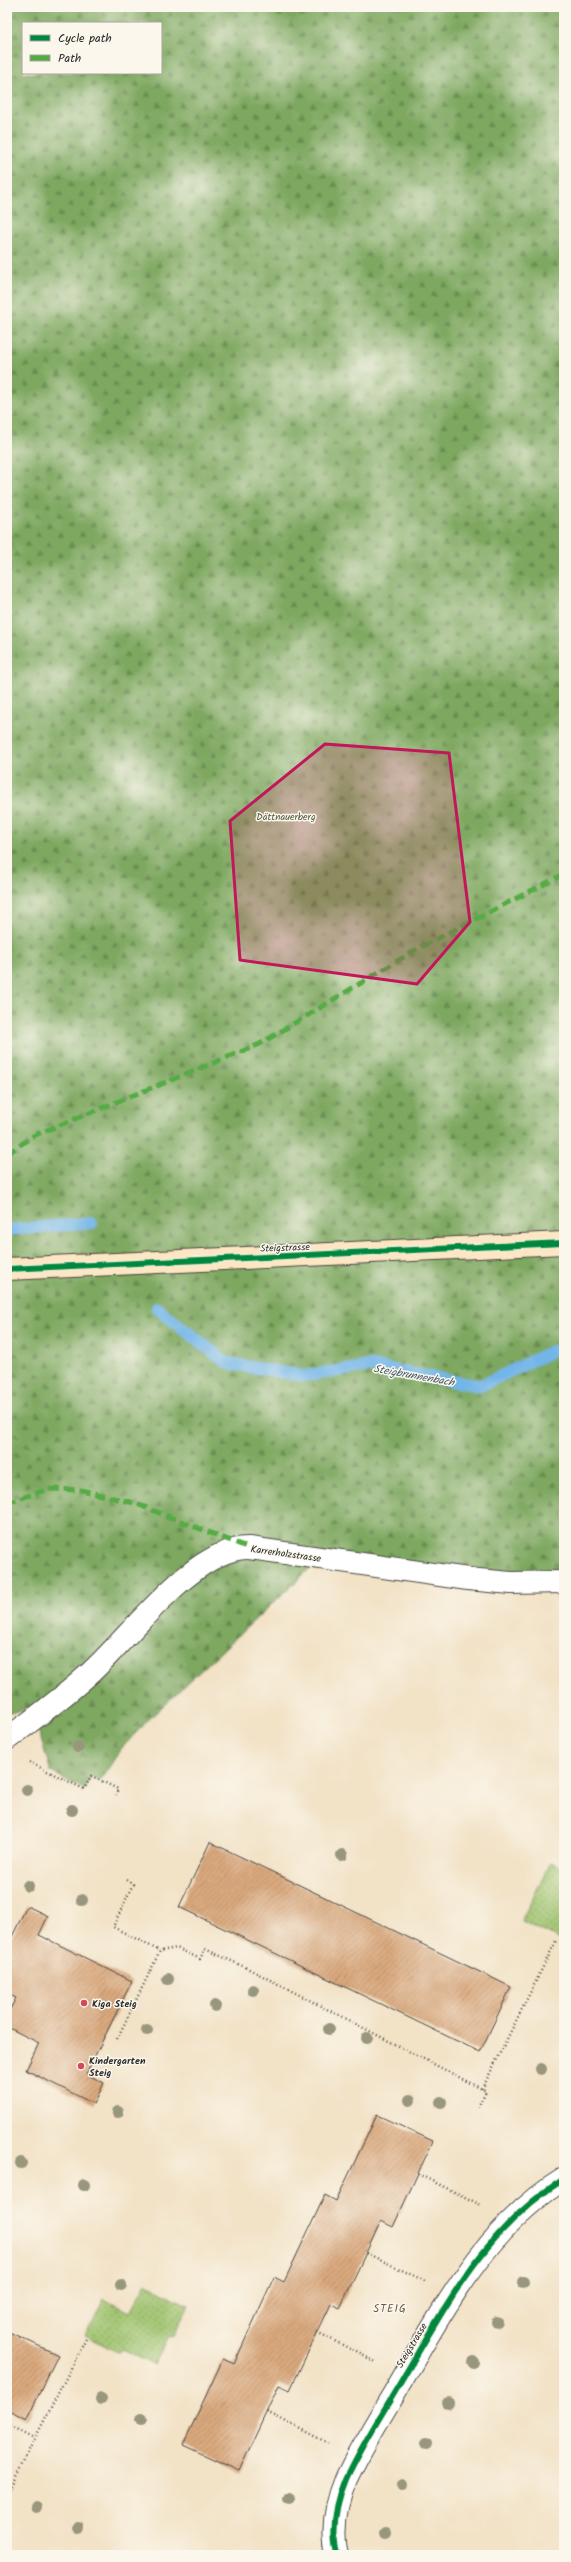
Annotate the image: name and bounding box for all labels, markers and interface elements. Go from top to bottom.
legend [22,22,162,74]
text: Cycle path [58,29,112,48]
text: Path [58,49,81,68]
park label: Dättnauerberg [256,809,316,825]
street label: Steigstrasse [260,1239,311,1257]
water label: Steigbrunnenbach [372,1360,457,1392]
street label: Karrerholzstrasse [250,1541,323,1567]
place label: Kiga Steig [92,1996,137,2012]
marker: Kiga Steig [79,1998,89,2008]
place label: Kindergarten Steig [89,2053,146,2081]
marker: Kindergarten Steig [76,2061,86,2071]
district label: STEIG [373,2300,407,2318]
street label: Steigstrasse [392,2320,432,2371]

